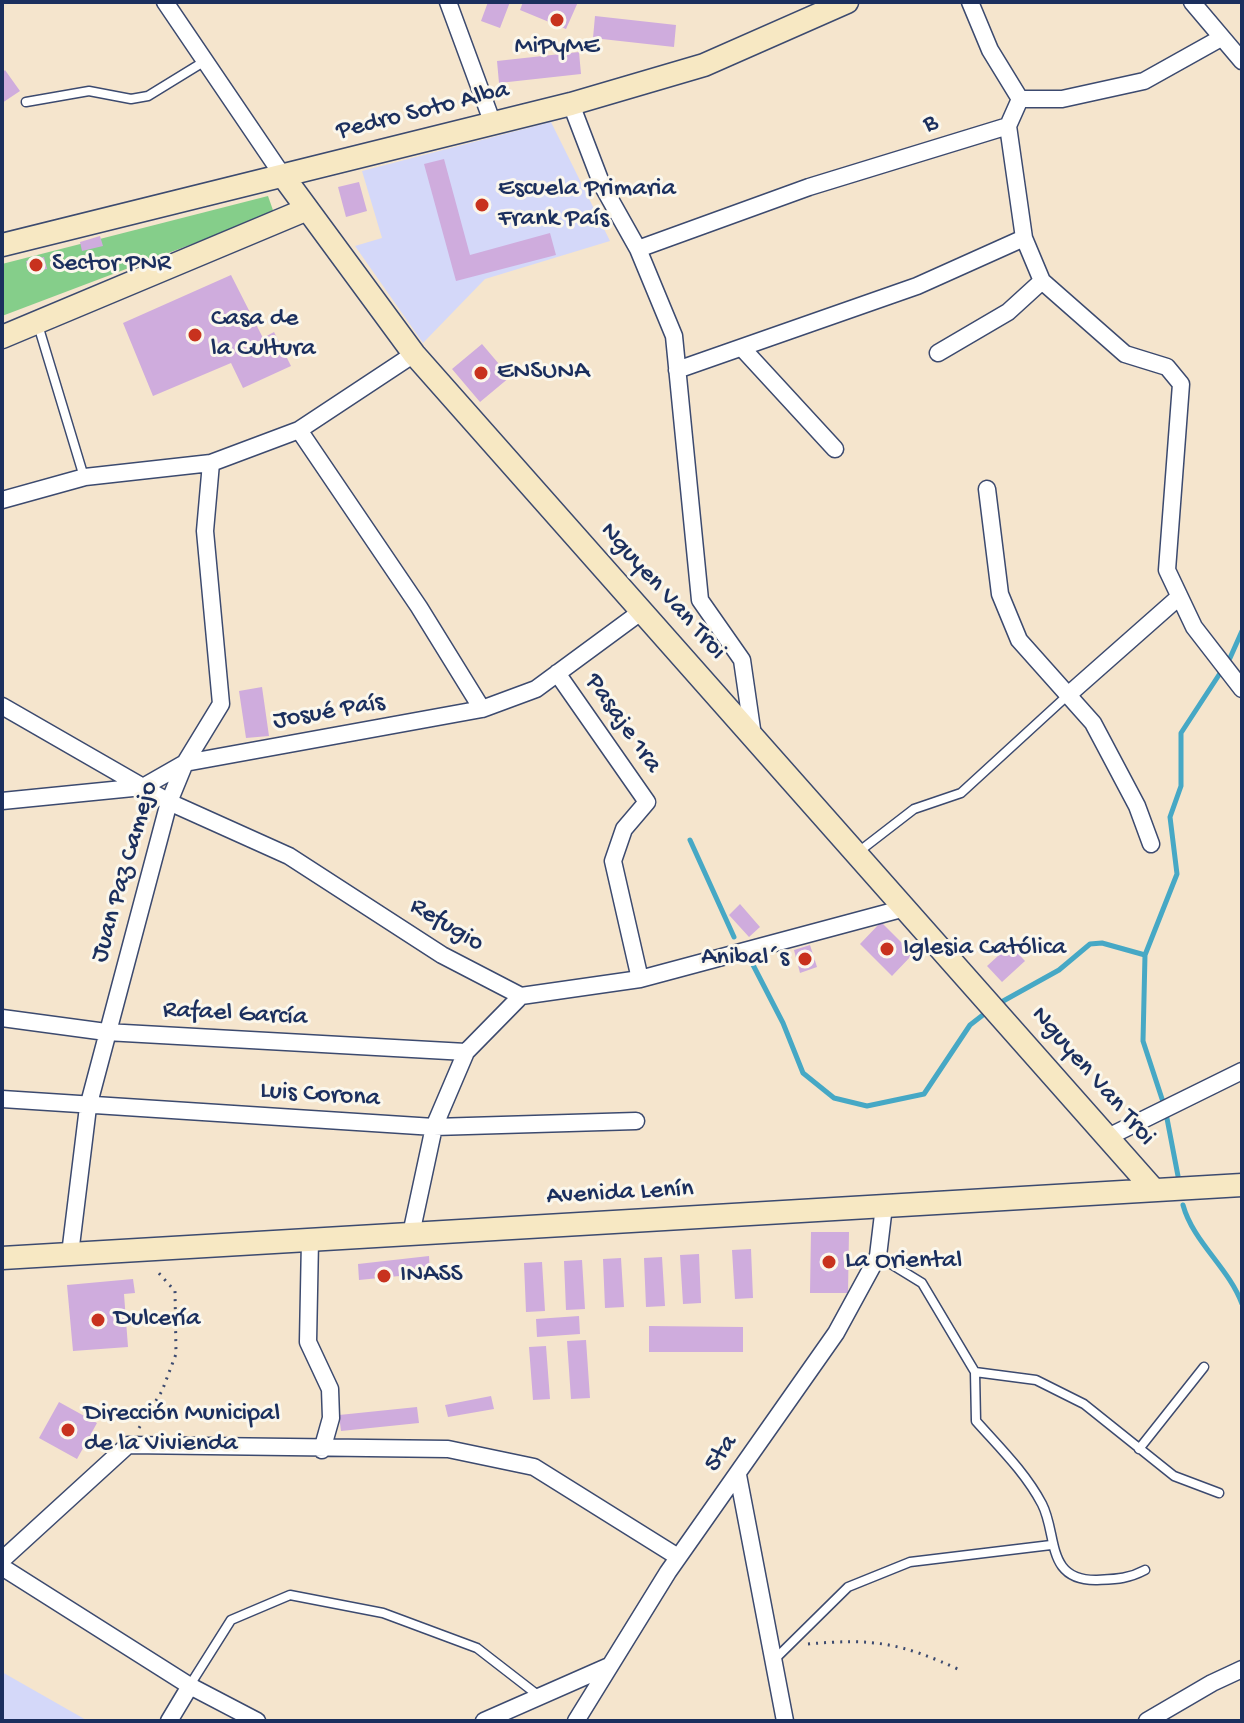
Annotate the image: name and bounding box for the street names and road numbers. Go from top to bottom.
street label: Pedro Soto Alba [333,75,513,149]
street label: B [920,108,942,142]
street label: Nguyen Van Troi [592,517,732,667]
street label: Pasaje 1ra [577,668,667,780]
street label: Josué País [271,688,387,738]
street label: Juan Paz Camejo [85,778,167,966]
street label: Refugio [403,892,489,960]
street label: Rafael García [162,996,308,1034]
street label: Nguyen Van Troi [1023,1001,1161,1153]
street label: Luis Corona [259,1076,381,1116]
street label: Avenida Lenín [546,1175,694,1213]
street label: 5ta [698,1429,746,1479]

